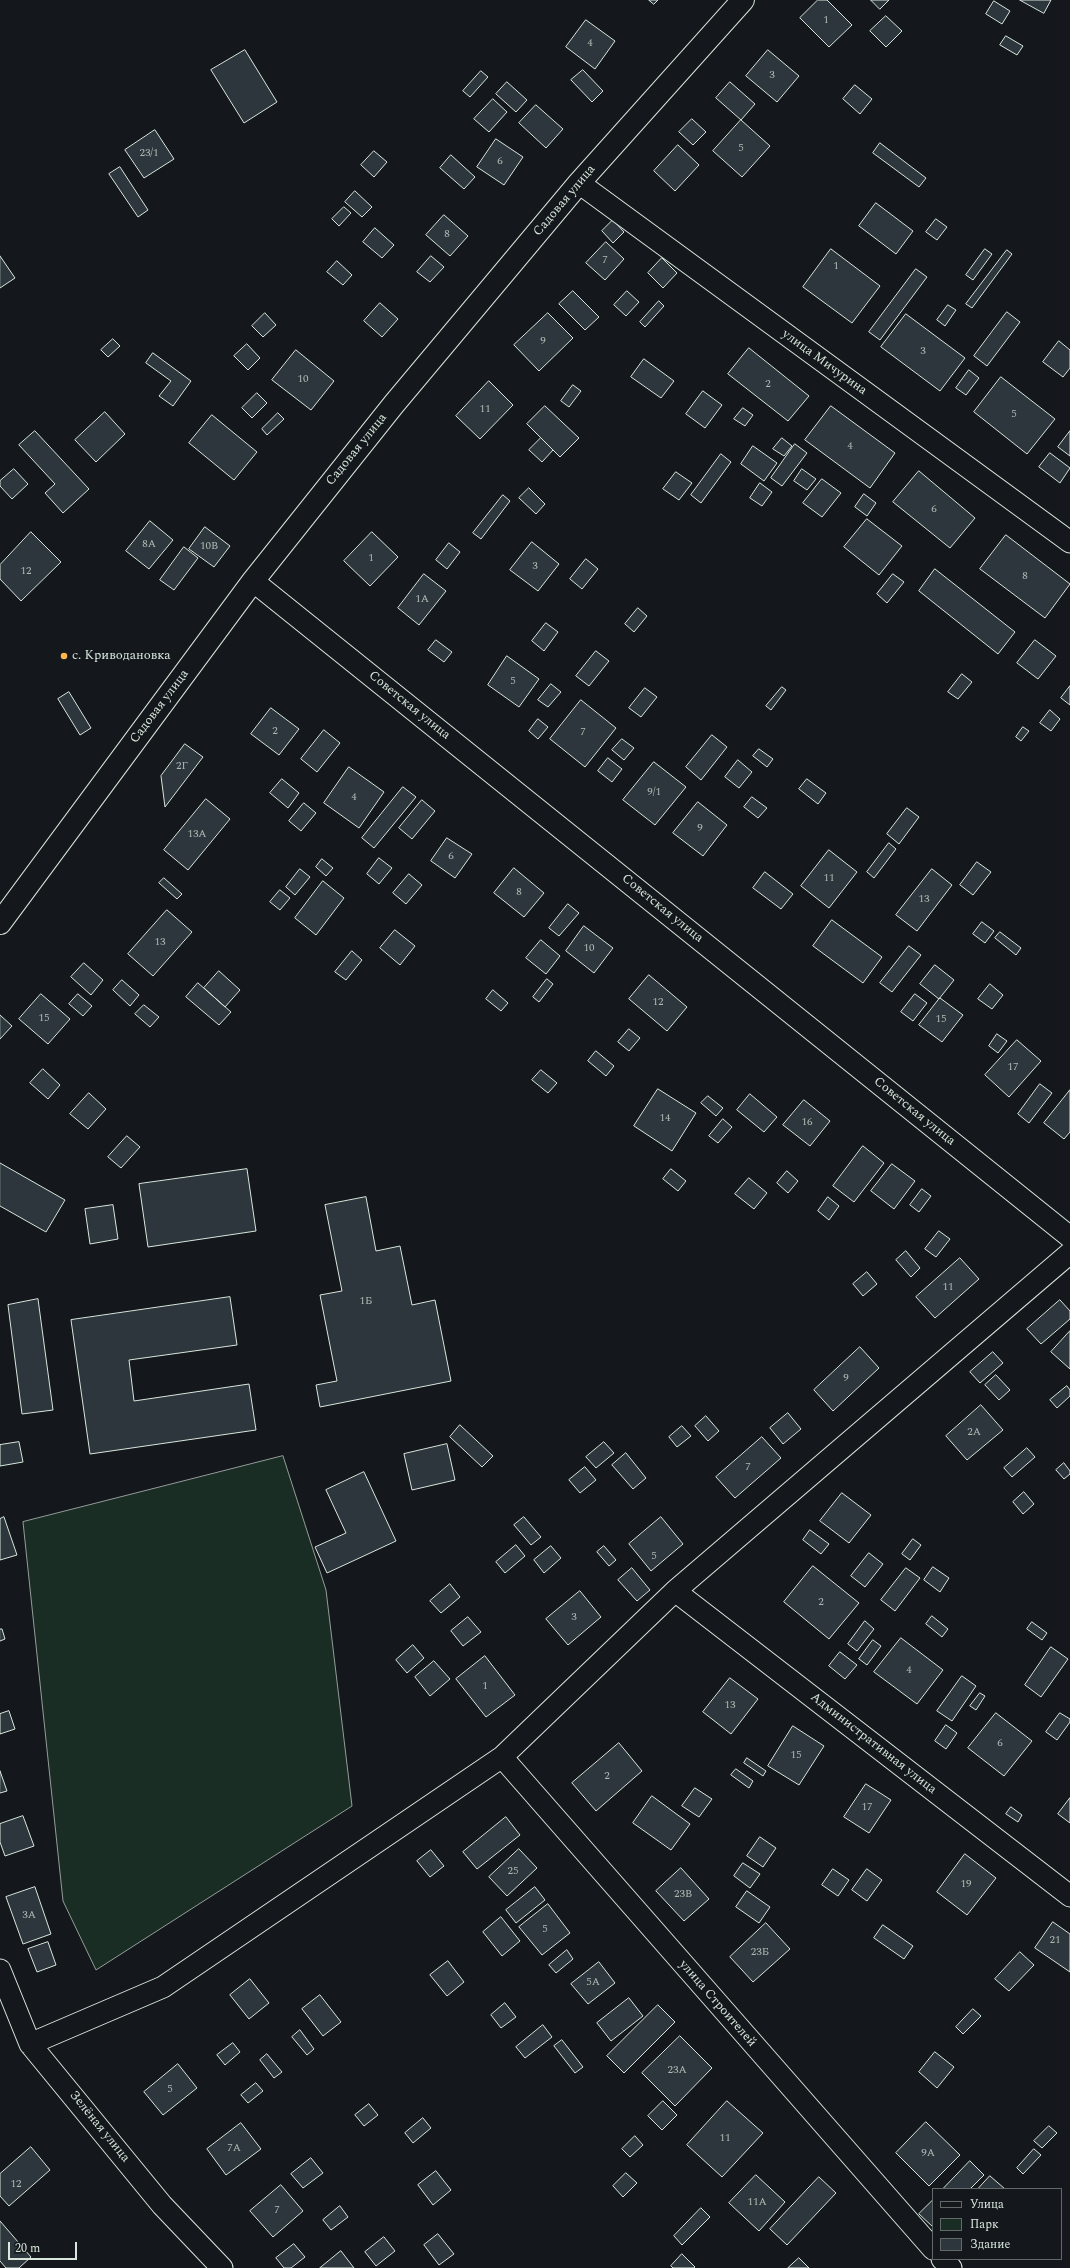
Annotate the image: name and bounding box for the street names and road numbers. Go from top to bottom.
street label: Садовая улица [531,162,599,240]
street label: улица Мичурина [779,327,869,399]
street label: Садовая улица [323,411,391,489]
street label: Садовая улица [127,667,193,747]
street label: Советская улица [365,668,453,744]
street label: Советская улица [618,871,706,947]
street label: Советская улица [870,1074,958,1150]
street label: Административная улица [807,1690,939,1798]
street label: улица Строителей [675,1957,759,2051]
street label: Зелёная улица [65,2088,133,2166]

